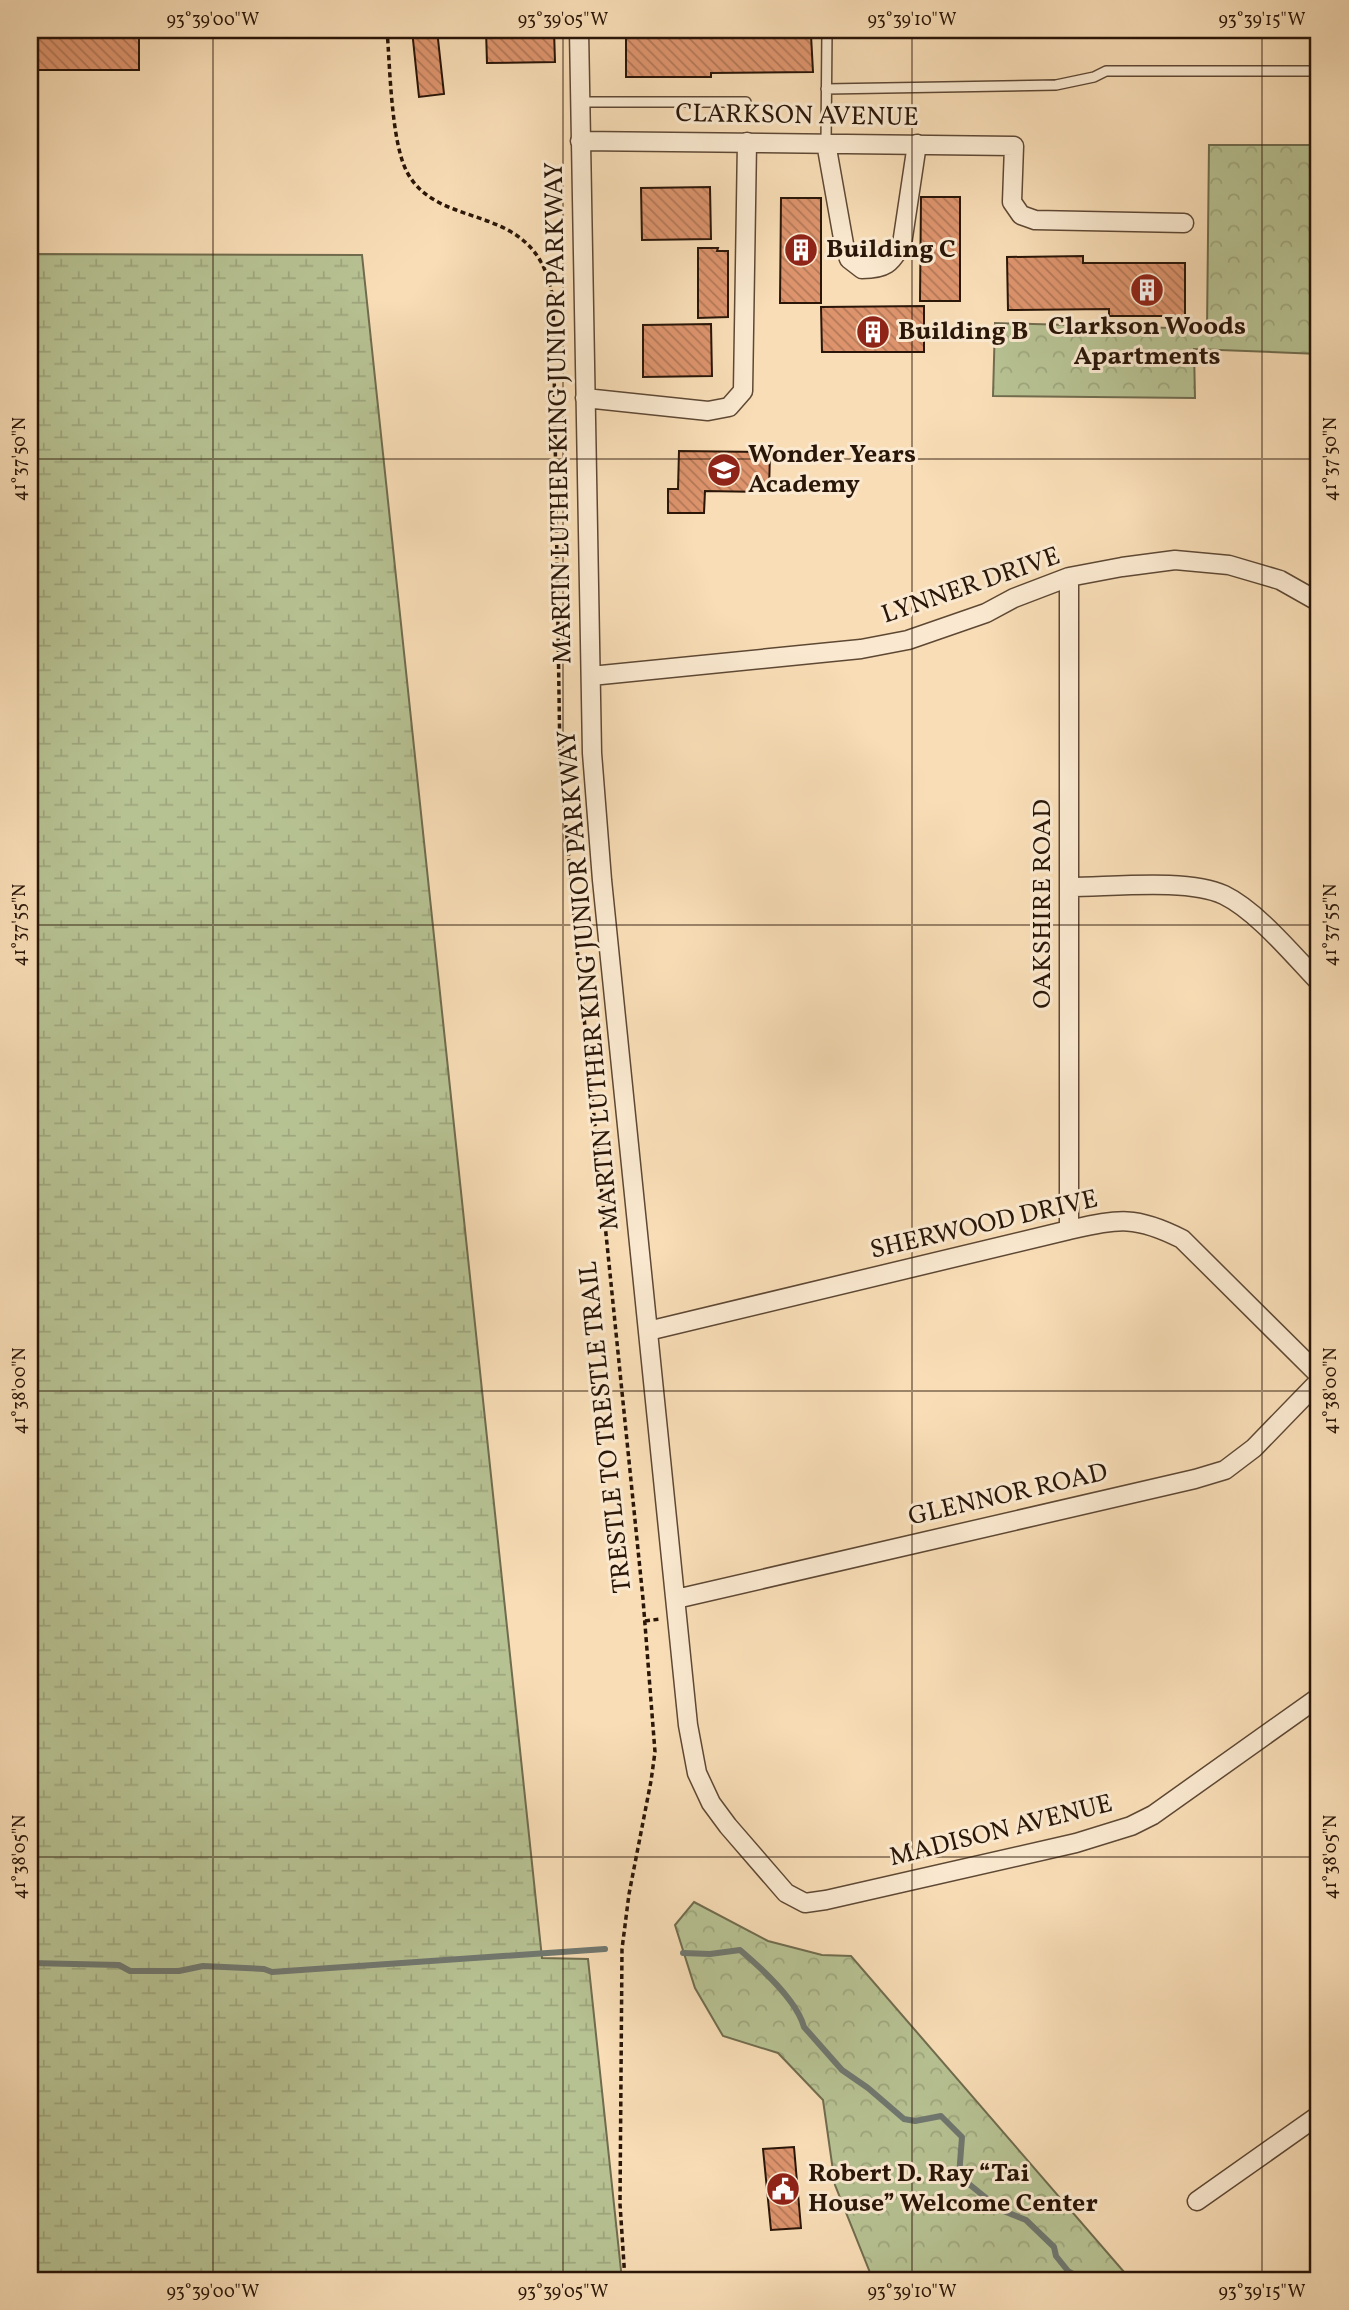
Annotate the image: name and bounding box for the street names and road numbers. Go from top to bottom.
street label: CLARKSON AVENUE [675,96,919,136]
street label: MARTIN LUTHER KING JUNIOR PARKWAY [537,162,581,664]
street label: LYNNER DRIVE [877,539,1065,633]
street label: MARTIN LUTHER KING JUNIOR PARKWAY [549,728,629,1232]
street label: OAKSHIRE ROAD [1025,799,1061,1009]
street label: SHERWOOD DRIVE [867,1181,1101,1269]
street label: TRESTLE TO TRESTLE TRAIL [571,1259,641,1595]
street label: GLENNOR ROAD [905,1455,1111,1535]
street label: MADISON AVENUE [886,1786,1116,1876]

